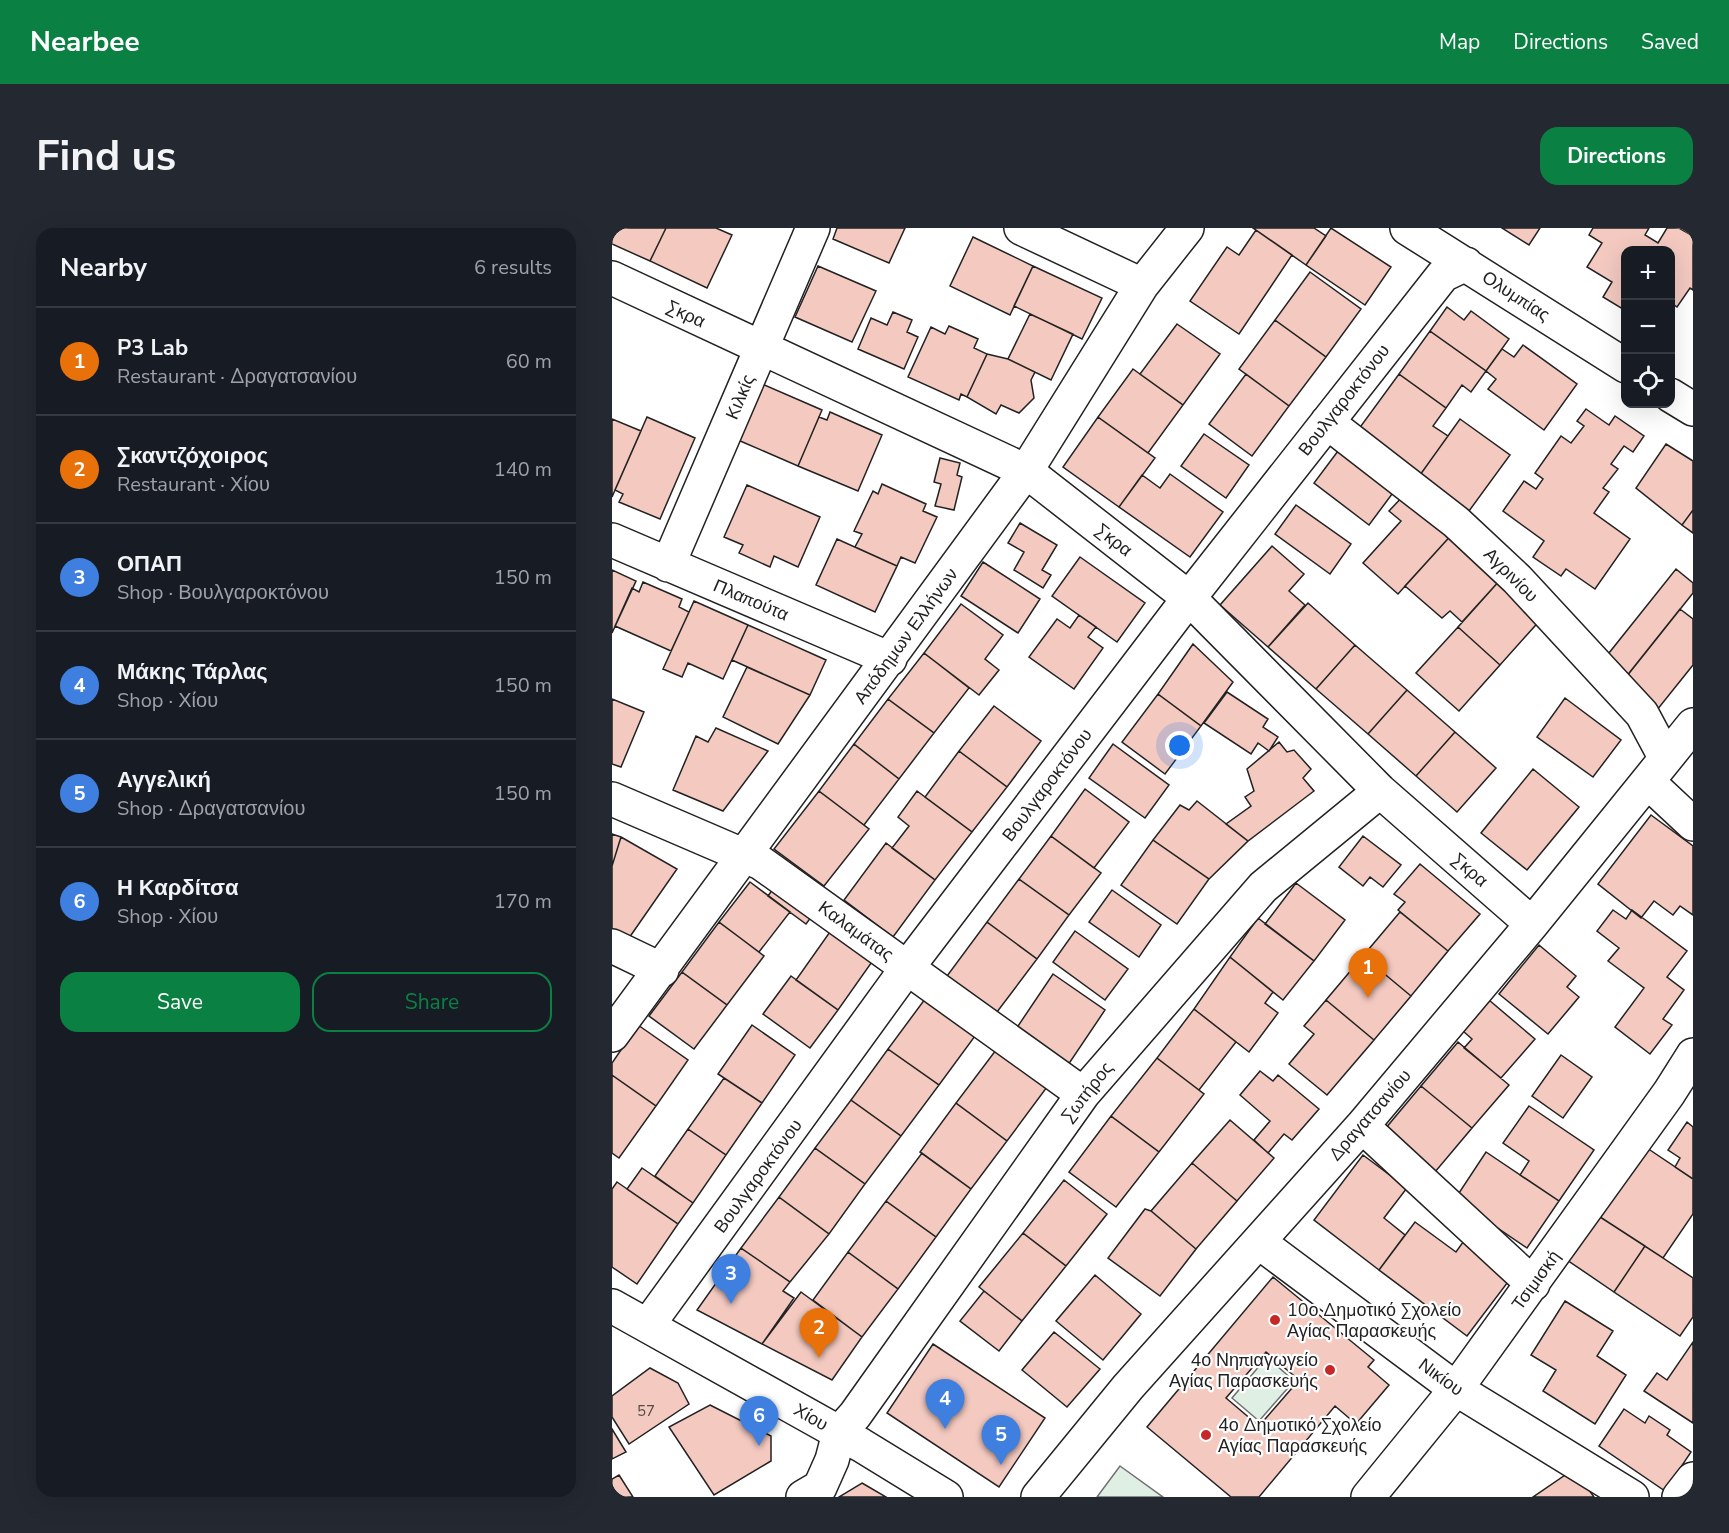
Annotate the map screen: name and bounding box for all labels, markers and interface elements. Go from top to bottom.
text: Nearbee [30,23,140,61]
text: Map [1439,28,1480,56]
text: Directions [1513,28,1608,56]
text: Saved [1641,28,1699,56]
button: Directions [1540,127,1693,185]
text: Find us [36,128,176,185]
map controls [1621,246,1675,408]
button: + [1621,246,1675,300]
text: Nearby [60,250,147,285]
text: 6 results [474,254,552,281]
street label: Ολυμπίας [1478,265,1555,327]
street label: Σκρα [663,295,709,333]
button: − [1621,300,1675,354]
text: P3 Lab [117,333,188,363]
street label: Βουλγαροκτόνου [1293,339,1395,461]
text: 1 [74,348,86,375]
text: 60 m [506,348,552,375]
button: locate [1621,354,1675,408]
text: Restaurant · Δραγατσανίου [117,363,357,390]
street label: Κιλκίς [720,371,760,423]
text: Σκαντζόχοιρος [117,441,268,471]
text: 2 [74,456,86,483]
text: 140 m [494,456,552,483]
text: Restaurant · Χίου [117,471,270,498]
street label: Σκρα [1091,518,1137,562]
street label: Αγρινίου [1479,543,1543,607]
text: ΟΠΑΠ [117,549,182,579]
street label: Απόδημων Ελλήνων [849,563,963,709]
text: 3 [74,564,86,591]
text: 150 m [494,564,552,591]
street label: Πλαπούτα [710,573,792,627]
text: Shop · Βουλγαροκτόνου [117,579,329,606]
text: Μάκης Τάρλας [117,657,268,687]
text: 4 [74,672,86,699]
text: 150 m [494,672,552,699]
text: Shop · Χίου [117,687,218,714]
street label: Βουλγαροκτόνου [997,724,1097,846]
your location [1165,731,1194,760]
text: Αγγελική [117,765,211,795]
text: 5 [74,780,86,807]
text: 150 m [494,780,552,807]
text: Shop · Δραγατσανίου [117,795,305,822]
street label: Σκρα [1447,848,1493,892]
text: Η Καρδίτσα [117,873,239,903]
text: 6 [74,888,86,915]
text: 170 m [494,888,552,915]
street label: Καλαμάτας [813,895,899,967]
text: Shop · Χίου [117,903,218,930]
pin: 1 [1348,948,1388,998]
button: Save [60,972,300,1032]
button: Share [312,972,552,1032]
street label: Σωτήρος [1056,1057,1118,1127]
street label: Δραγατσανίου [1323,1064,1417,1166]
street label: Βουλγαροκτόνου [708,1114,808,1238]
street label: Τσιμισκή [1506,1245,1566,1315]
pin: 3 [712,1254,750,1304]
place label: 10ο Δημοτικό Σχολείο Αγίας Παρασκευής [1287,1298,1461,1343]
pin: 2 [800,1308,838,1358]
marker: 10ο Δημοτικό Σχολείο Αγίας Παρασκευής [1268,1313,1282,1327]
place label: 4ο Νηπιαγωγείο Αγίας Παρασκευής [1169,1348,1318,1393]
street label: Νικίου [1414,1353,1468,1401]
marker: 4ο Νηπιαγωγείο Αγίας Παρασκευής [1323,1363,1337,1377]
pin: 4 [926,1380,964,1429]
pin: 6 [740,1396,778,1446]
street label: Χίου [789,1398,833,1436]
house number: 57 [637,1401,655,1421]
place label: 4ο Δημοτικό Σχολείο Αγίας Παρασκευής [1218,1413,1381,1458]
pin: 5 [982,1416,1020,1465]
marker: 4ο Δημοτικό Σχολείο Αγίας Παρασκευής [1199,1428,1213,1442]

